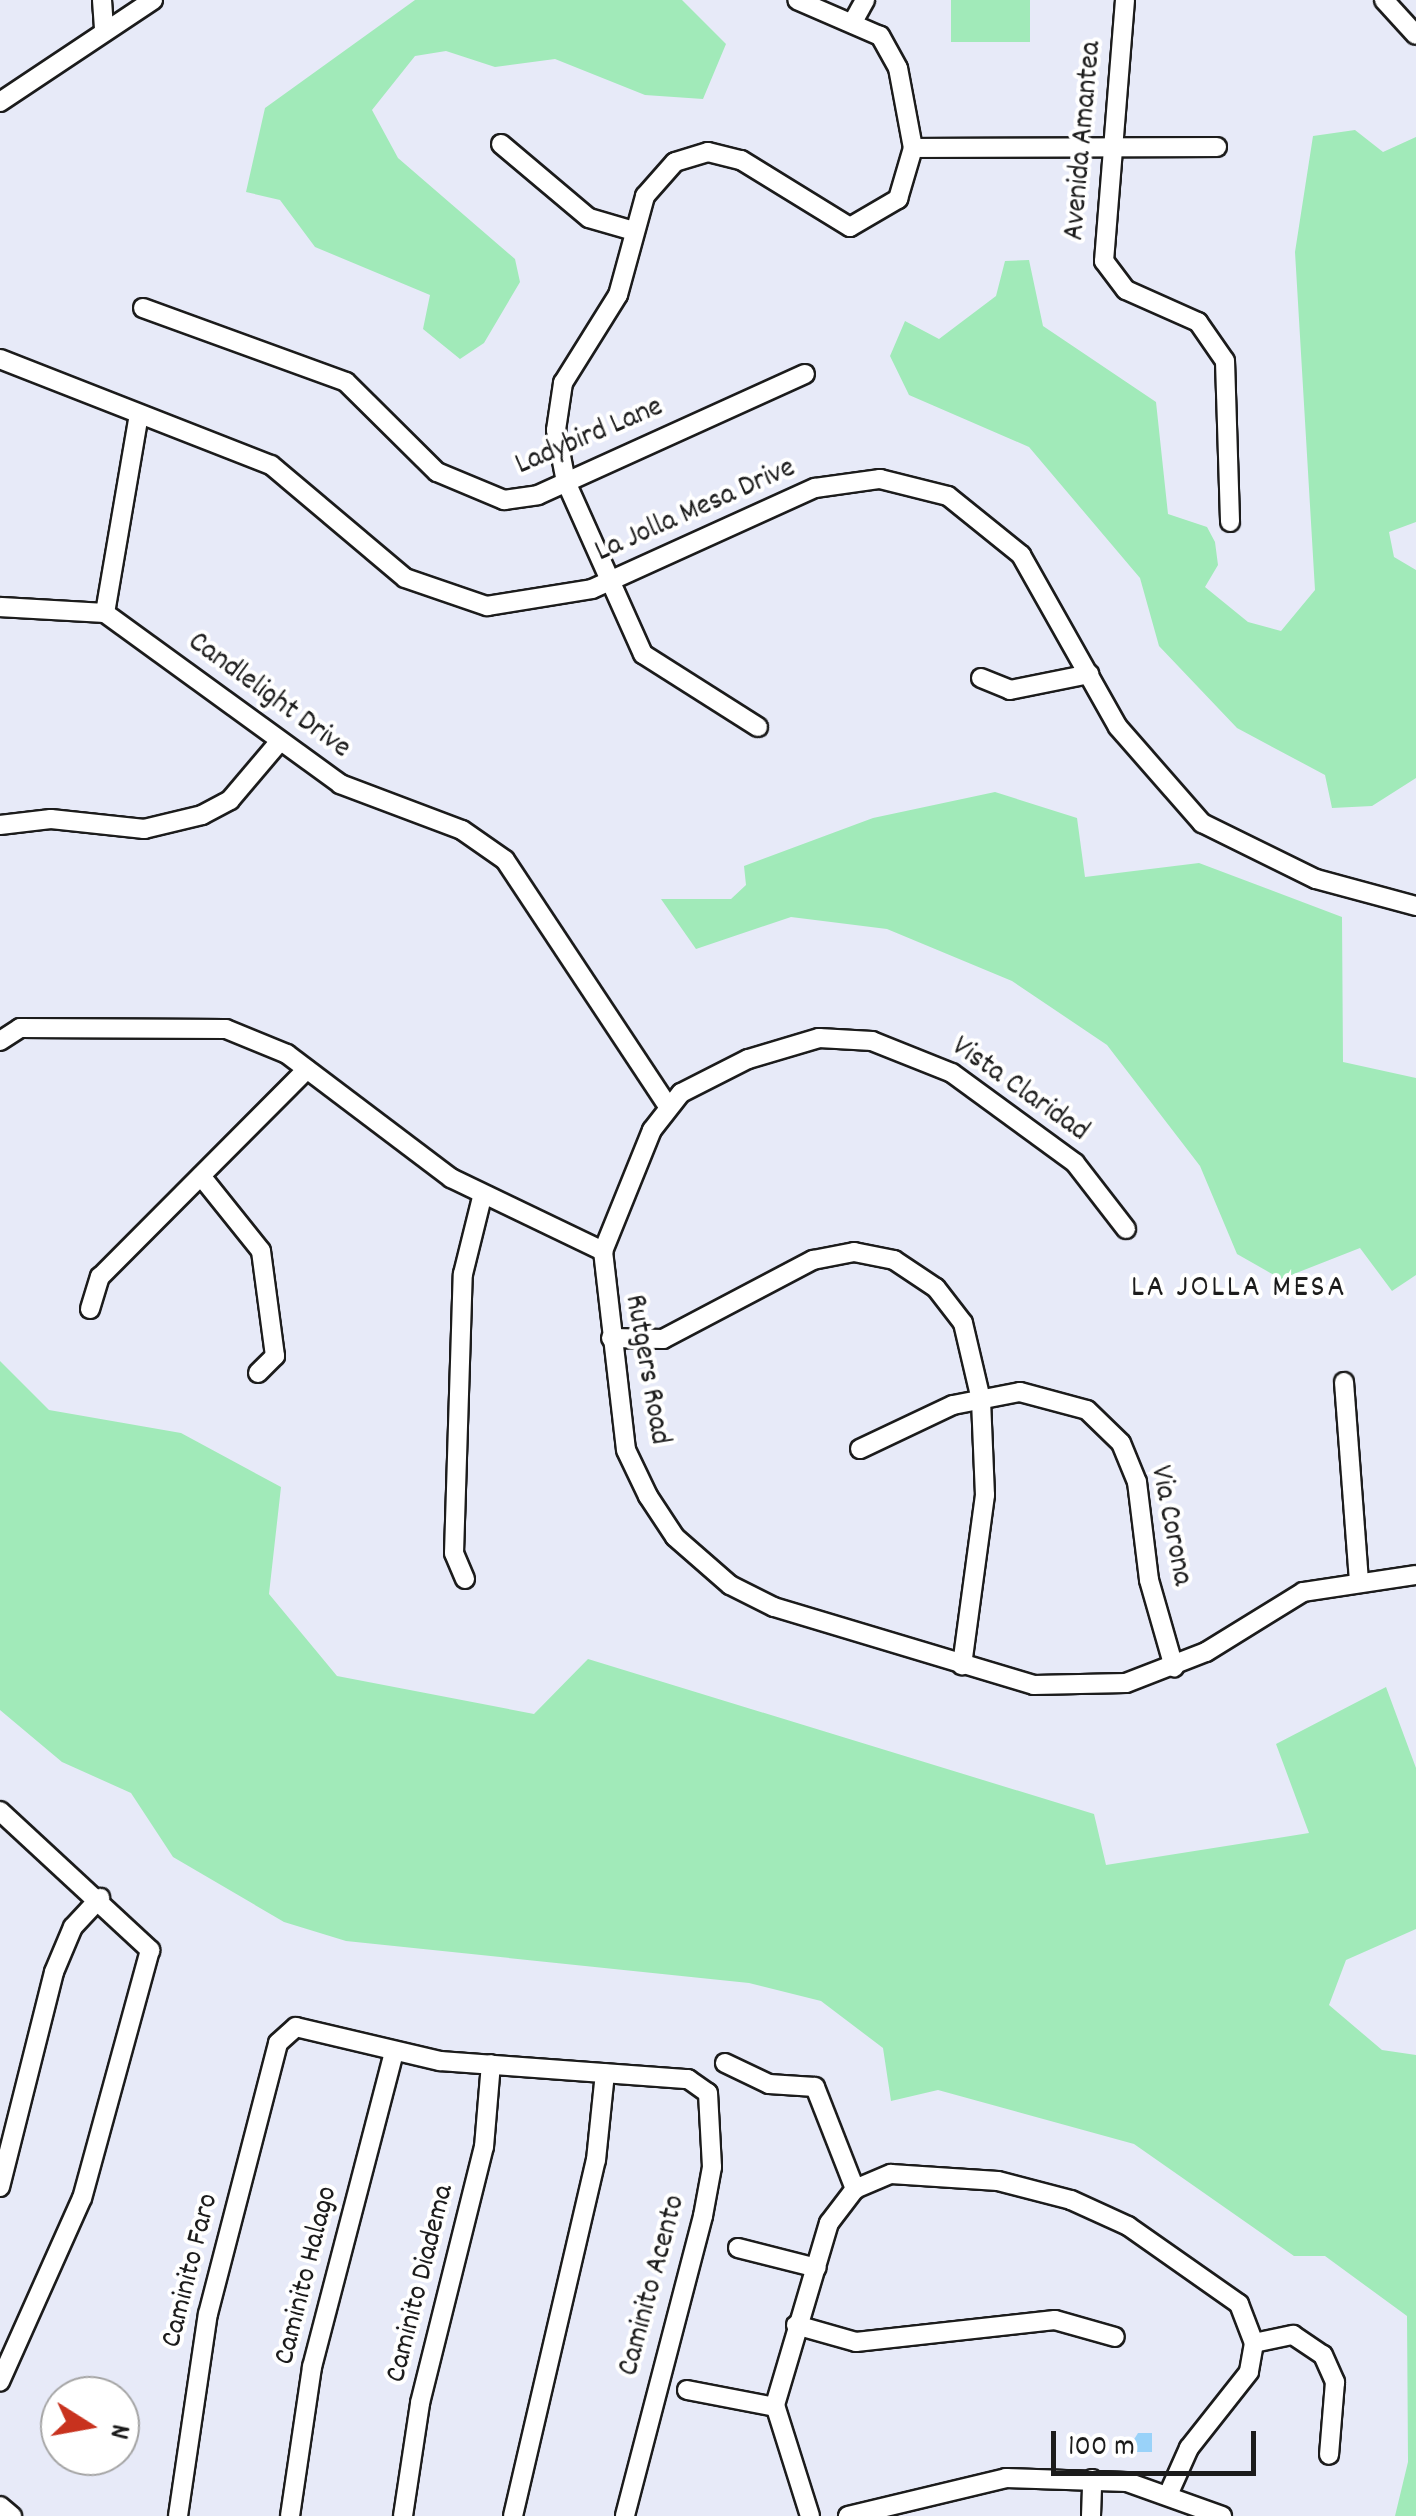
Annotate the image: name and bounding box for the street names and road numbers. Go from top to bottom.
street label: Avenida Amantea [1058,40,1112,242]
street label: Ladybird Lane [511,391,669,485]
street label: La Jolla Mesa Drive [591,452,801,572]
street label: Candlelight Drive [180,626,356,768]
street label: Vista Claridad [943,1031,1095,1151]
street label: Rutgers Road [614,1292,676,1448]
street label: Via Corona [1140,1463,1198,1589]
street label: Caminito Diadema [380,2181,464,2387]
street label: Caminito Halago [268,2183,348,2369]
street label: Caminito Faro [155,2190,229,2352]
street label: Caminito Acento [613,2192,695,2380]

